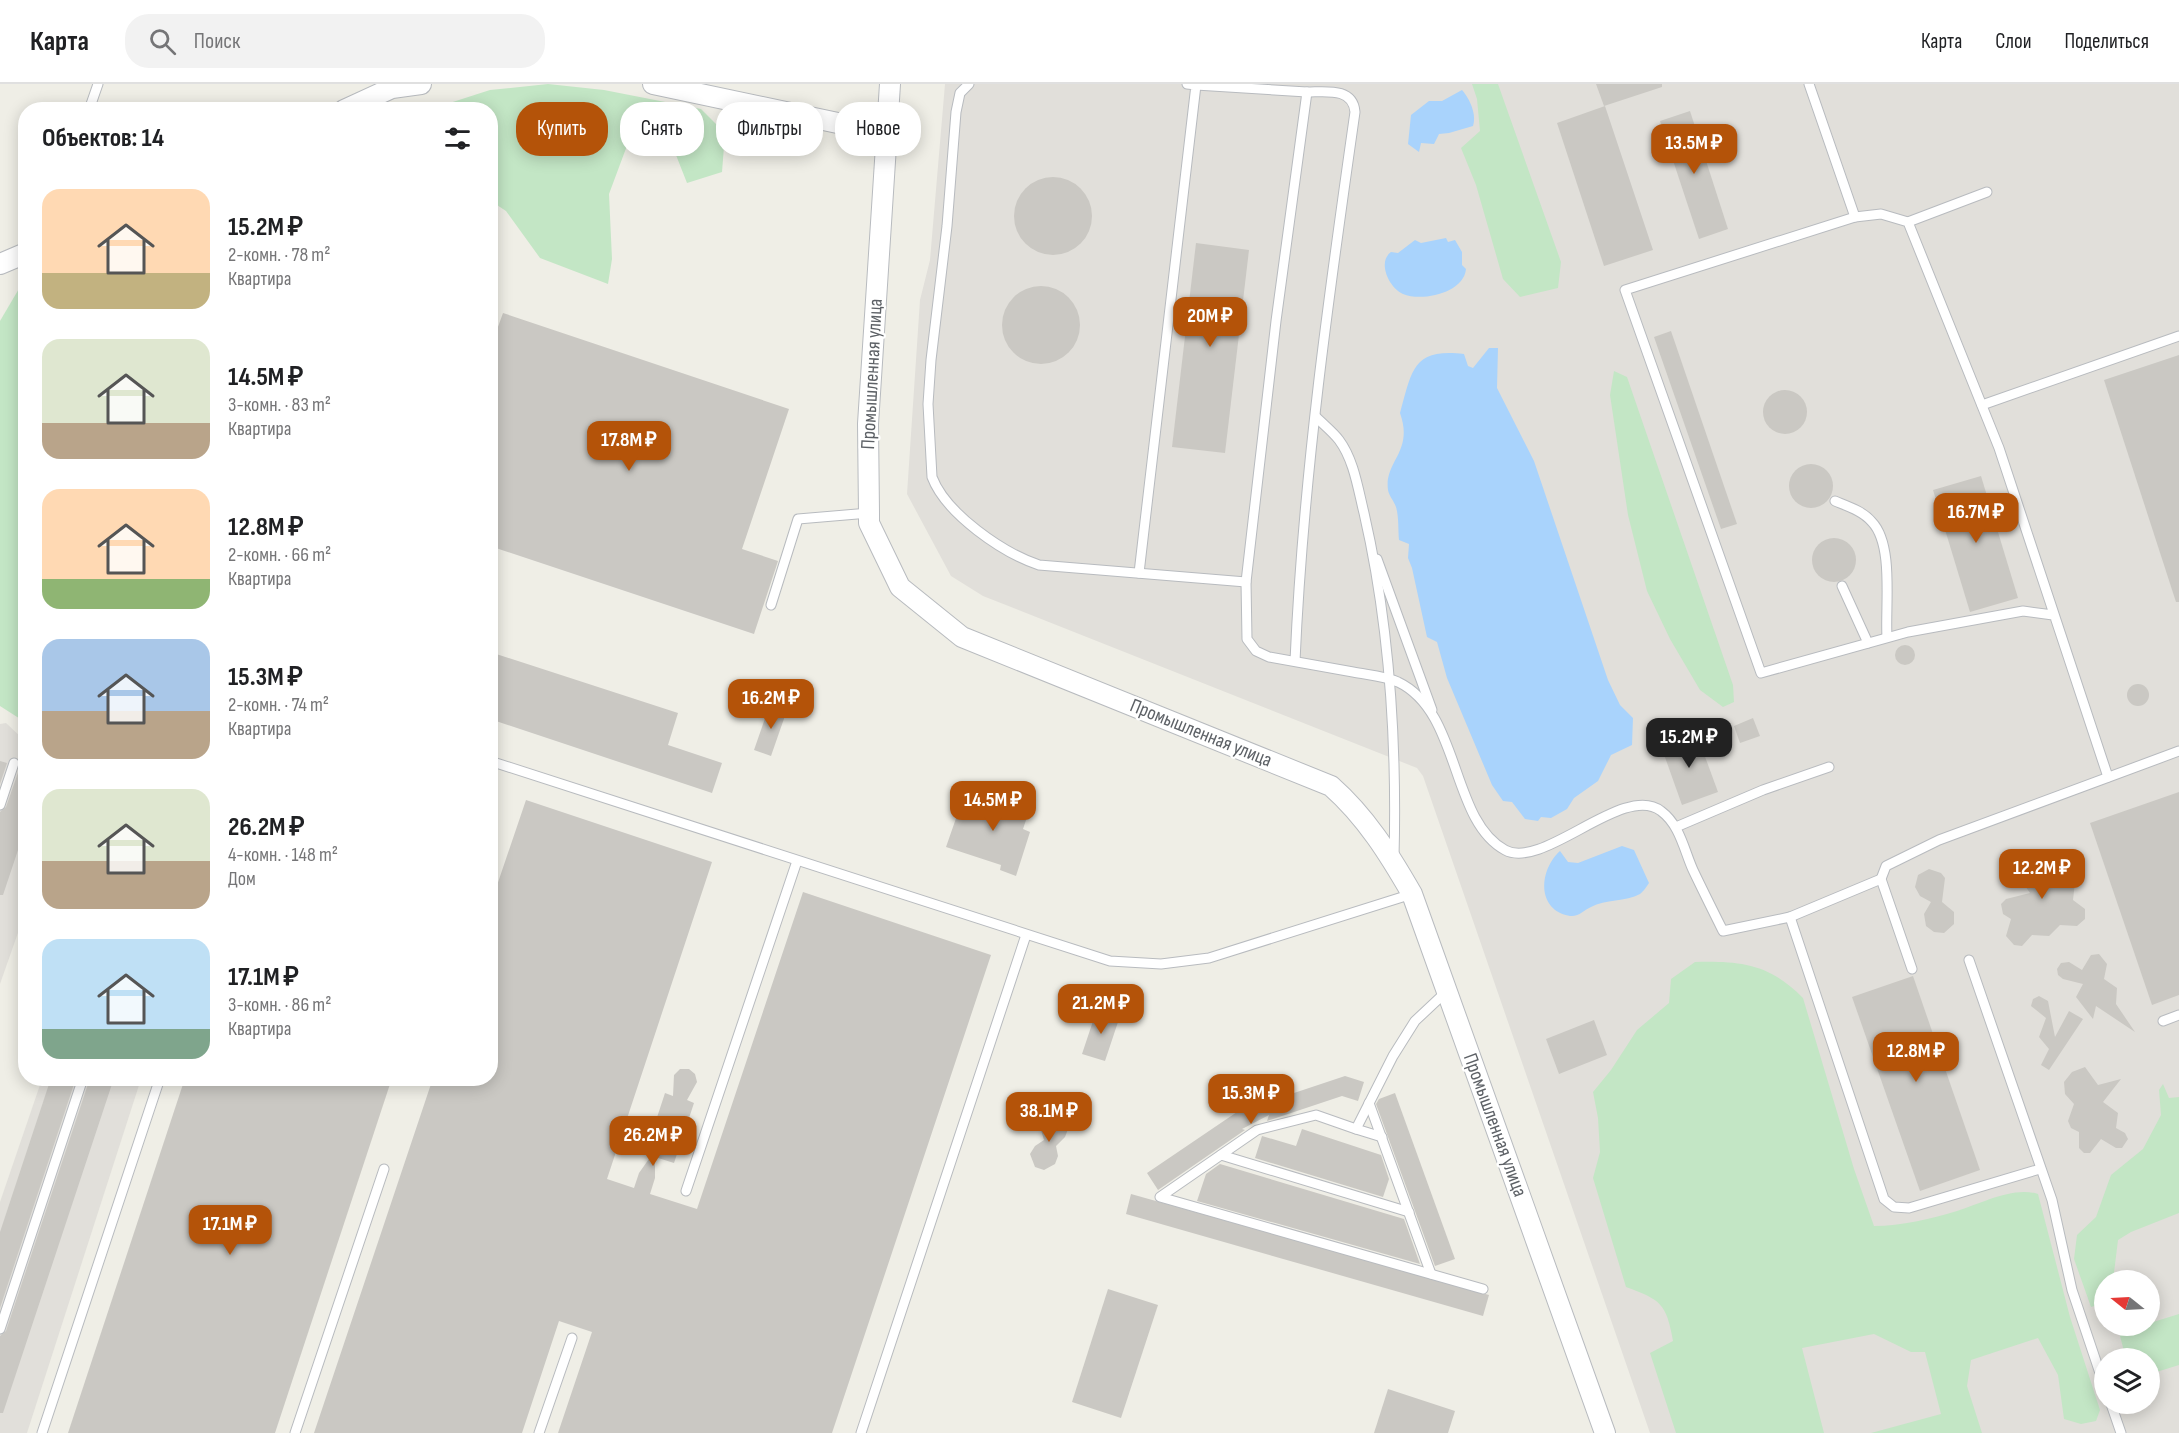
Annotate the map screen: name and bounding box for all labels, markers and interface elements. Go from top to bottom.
search box [125,14,545,68]
text: Карта [30,25,89,58]
icon: search [146,25,179,58]
text: Поиск [194,28,240,55]
text: Карта [1921,29,1962,54]
text: Слои [1995,29,2031,54]
text: Поделиться [2064,29,2149,54]
chip: Купить [516,102,608,156]
chip: Снять [620,102,704,156]
chip: Фильтры [716,102,823,156]
chip: Новое [835,102,921,156]
icon: filters [441,122,474,155]
text: Объектов: 14 [42,123,164,154]
pin: 13.5M ₽ [1639,124,1749,175]
text: 13.5M ₽ [1665,131,1723,155]
text: 15.2M ₽ [228,212,303,243]
icon: home [90,213,162,285]
text: 2-комн. · 78 m² [228,243,330,267]
text: Квартира [228,267,292,291]
pin: 20M ₽ [1168,297,1252,348]
street label: Промышленная улица [856,298,888,450]
text: 20M ₽ [1187,304,1233,328]
text: 14.5M ₽ [228,362,303,393]
icon: home [90,363,162,435]
text: 3-комн. · 83 m² [228,393,331,417]
text: Квартира [228,417,292,441]
pin: 17.8M ₽ [574,421,684,472]
text: 17.8M ₽ [601,428,657,452]
pin: 16.7M ₽ [1921,493,2031,544]
text: 16.7M ₽ [1948,500,2004,524]
text: 12.8M ₽ [228,512,304,543]
icon: home [90,513,162,585]
text: 2-комн. · 66 m² [228,543,331,567]
text: Квартира [228,567,292,591]
text: 15.3M ₽ [228,662,303,693]
icon: home [90,663,162,735]
pin: 16.2M ₽ [716,679,826,730]
text: 16.2M ₽ [742,686,800,710]
text: 2-комн. · 74 m² [228,693,329,717]
street label: Промышленная улица [1127,694,1275,772]
text: Квартира [228,717,292,741]
pin: 15.2M ₽ [1634,718,1744,769]
text: 15.2M ₽ [1660,725,1718,749]
pin: 14.5M ₽ [938,781,1048,832]
text: 14.5M ₽ [964,788,1022,812]
text: 26.2M ₽ [228,812,305,843]
icon: home [90,813,162,885]
text: 4-комн. · 148 m² [228,843,338,867]
pin: 12.2M ₽ [1987,849,2097,900]
text: 12.2M ₽ [2013,856,2071,880]
text: Дом [228,867,256,891]
text: 17.1M ₽ [228,962,299,993]
icon: home [90,963,162,1035]
pin: 21.2M ₽ [1046,984,1156,1035]
text: 21.2M ₽ [1072,991,1130,1015]
text: 3-комн. · 86 m² [228,993,331,1017]
text: Квартира [228,1017,292,1041]
pin: 12.8M ₽ [1861,1032,1971,1083]
text: 12.8M ₽ [1887,1039,1945,1063]
street label: Промышленная улица [1458,1050,1532,1200]
pin: 15.3M ₽ [1196,1074,1306,1125]
text: 15.3M ₽ [1222,1081,1280,1105]
pin: 38.1M ₽ [994,1092,1104,1143]
text: 38.1M ₽ [1020,1099,1078,1123]
pin: 26.2M ₽ [598,1116,708,1167]
text: 26.2M ₽ [624,1123,683,1147]
pin: 17.1M ₽ [175,1205,285,1256]
text: 17.1M ₽ [203,1212,257,1236]
north arrow [2094,1270,2160,1336]
map controls [2094,1270,2160,1414]
button: layers [2094,1348,2160,1414]

